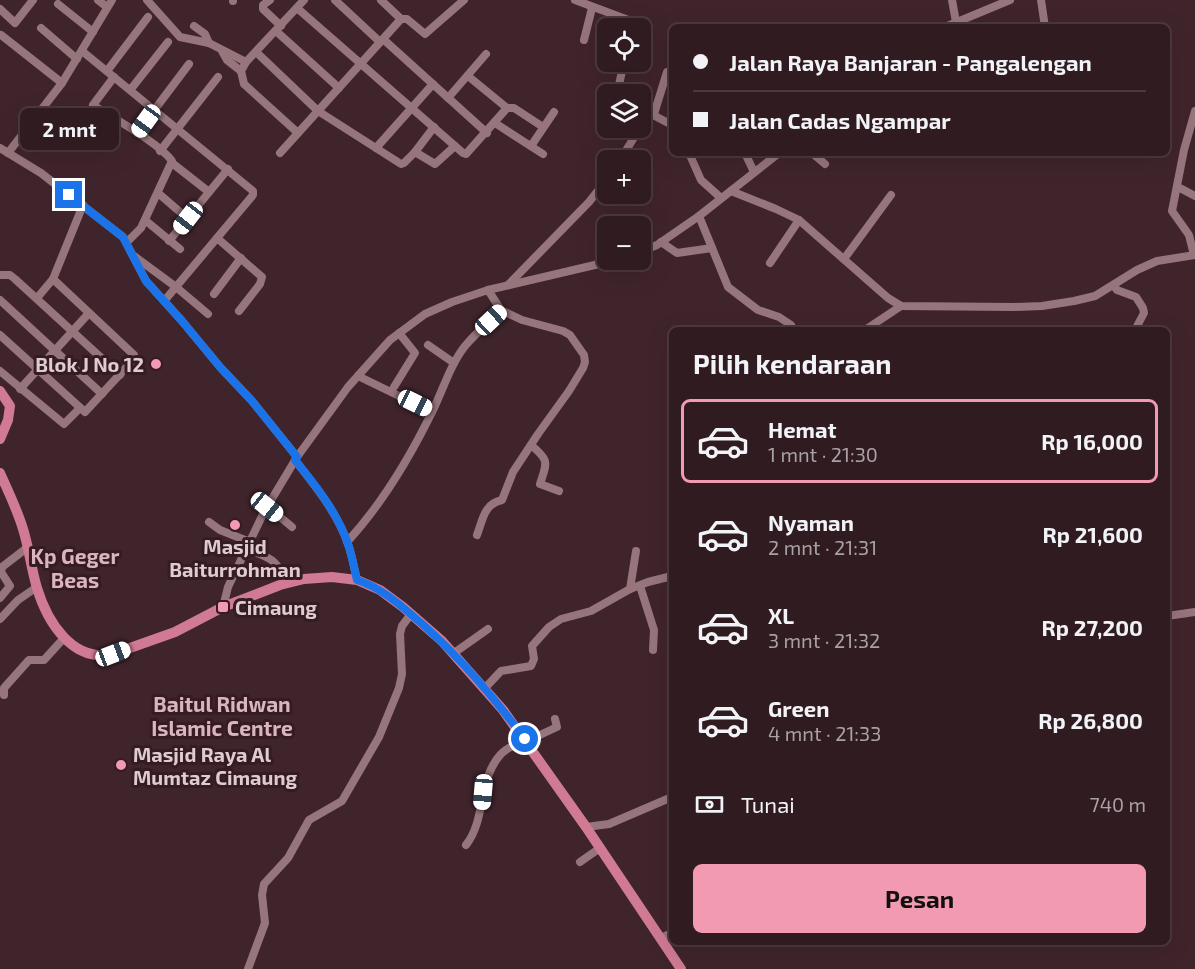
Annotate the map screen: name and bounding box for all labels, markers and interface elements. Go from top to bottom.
map controls [597,18,651,270]
button: locate [597,18,651,72]
text: Jalan Raya Banjaran - Pangalengan [729,49,1092,75]
button: layers [597,84,651,138]
car [128,101,164,141]
text: Jalan Cadas Ngampar [729,107,951,133]
callout: 2 mnt [20,108,118,150]
text: 2 mnt [43,117,96,141]
button: + [597,150,651,204]
route end [55,181,82,208]
car [170,198,206,238]
button: − [597,216,651,270]
car [472,301,510,339]
text: Pilih kendaraan [693,347,892,379]
place label: Blok J No 12 [35,352,144,376]
marker: Blok J No 12 [149,357,163,371]
car [395,387,435,419]
icon: car [696,414,750,468]
text: Hemat [768,416,837,442]
text: Rp 16,000 [1041,428,1143,454]
text: 1 mnt · 21:30 [768,442,878,466]
car [247,489,287,525]
icon: car [696,507,750,561]
text: Nyaman [768,509,854,535]
marker: Masjid Baiturrohman [228,518,242,532]
text: Rp 21,600 [1042,521,1143,547]
place label: Masjid Baiturrohman [169,534,301,581]
text: 2 mnt · 21:31 [768,535,877,559]
district label: Kp Geger Beas [31,543,119,592]
place label: Cimaung [235,595,317,619]
marker: Cimaung [216,600,230,614]
icon: car [696,600,750,654]
text: XL [768,602,794,628]
text: Rp 27,200 [1041,614,1143,640]
text: 3 mnt · 21:32 [768,628,880,652]
car [93,639,133,669]
district label: Baitul Ridwan Islamic Centre [151,691,293,740]
icon: car [696,693,750,747]
text: Green [768,695,830,721]
text: Rp 26,800 [1038,707,1143,733]
text: 4 mnt · 21:33 [768,721,881,745]
route start [511,725,538,752]
place label: Masjid Raya Al Mumtaz Cimaung [133,742,297,789]
marker: Masjid Raya Al Mumtaz Cimaung [114,758,128,772]
car [472,773,494,811]
icon: cash [693,788,726,821]
text: Tunai [741,791,795,817]
text: 740 m [1089,792,1146,816]
button: Pesan [693,864,1146,933]

